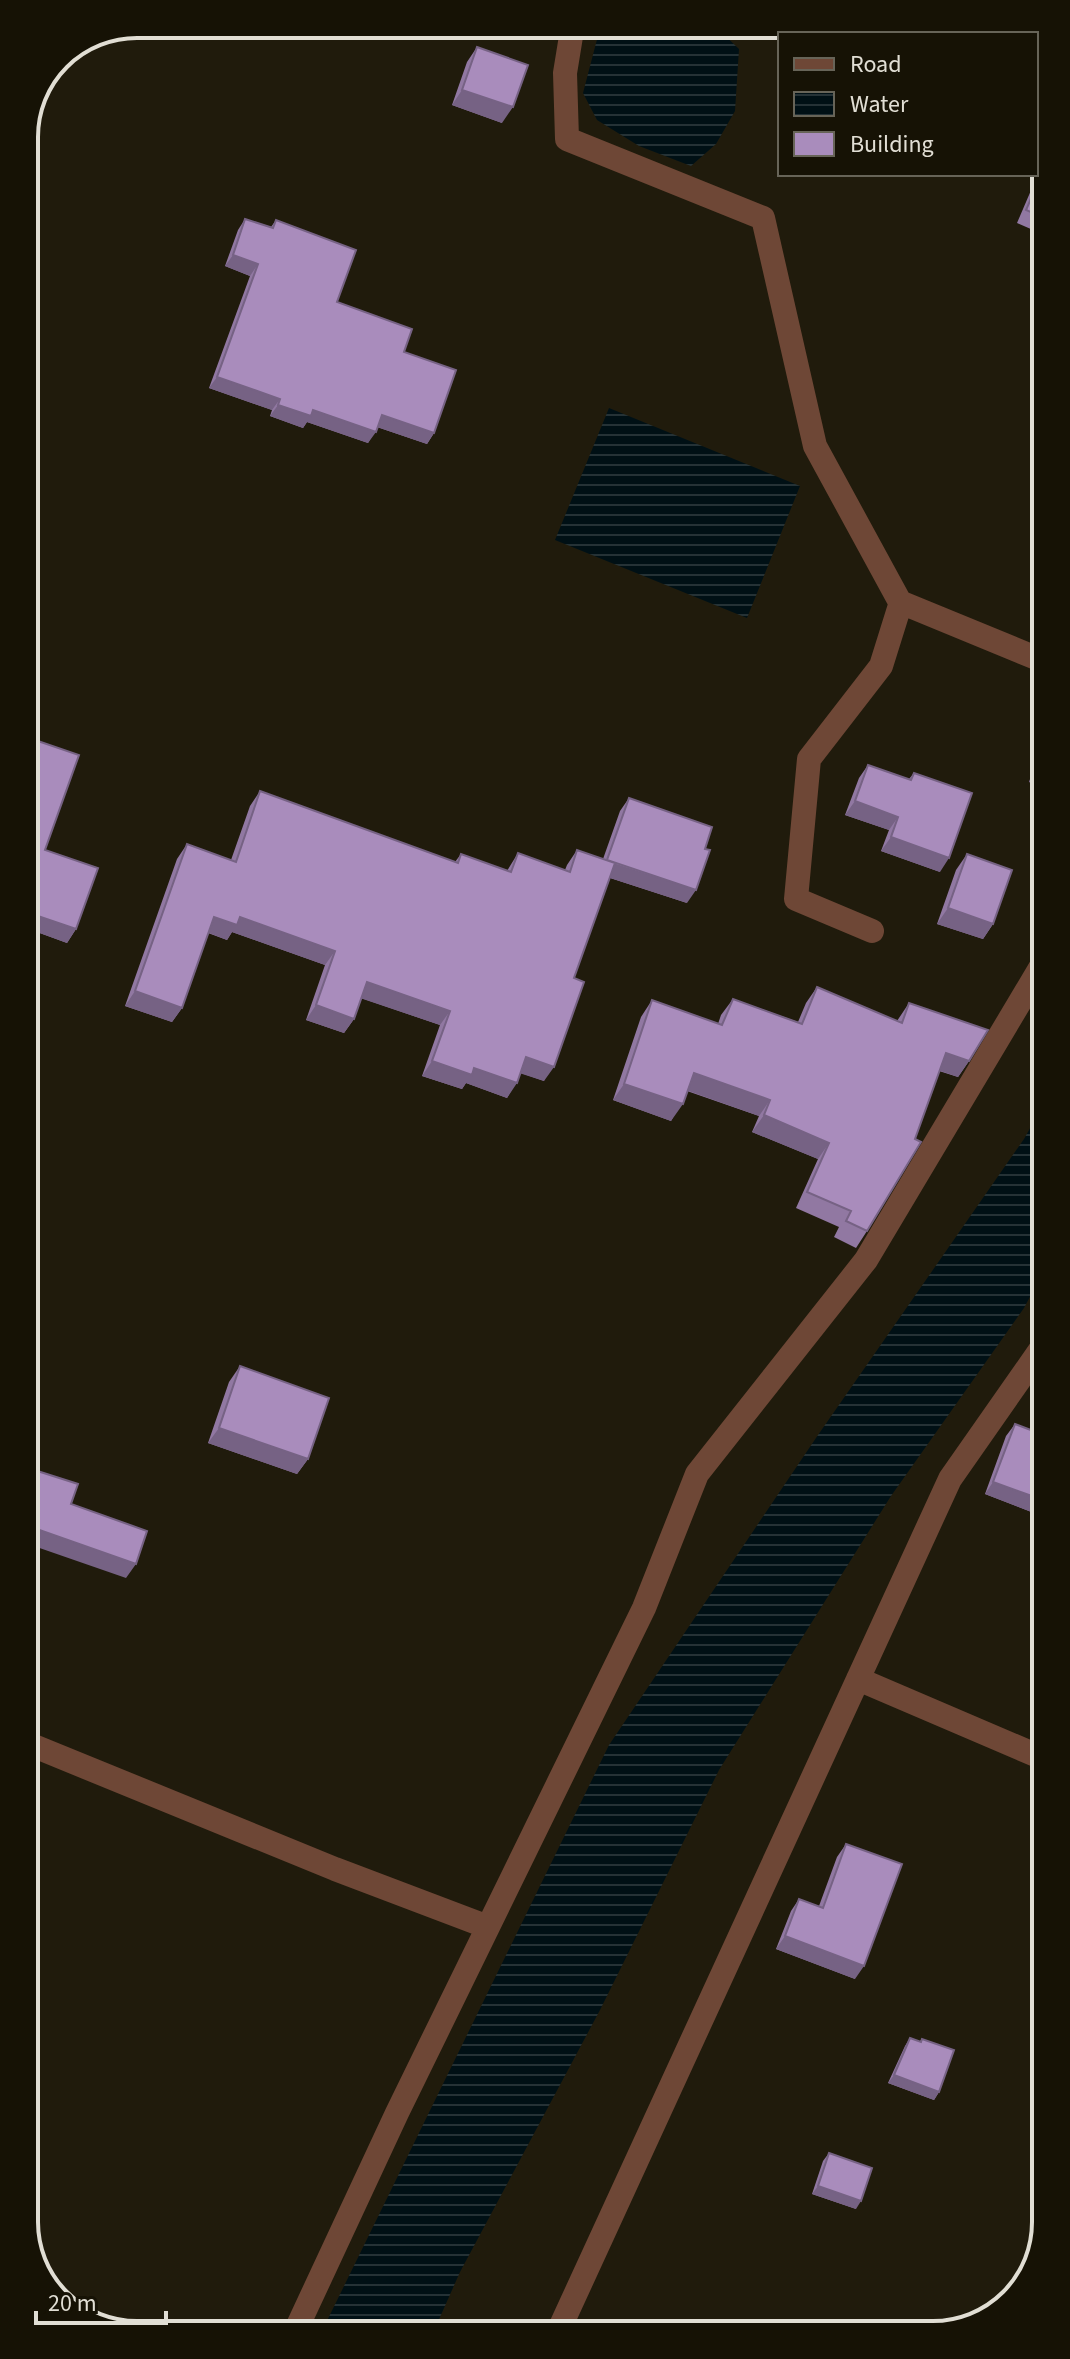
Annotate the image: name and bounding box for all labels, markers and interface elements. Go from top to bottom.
legend [778,32,1038,176]
text: Road [850,47,902,82]
text: Water [850,87,909,122]
text: Building [850,127,934,162]
scale bar [36,2275,166,2325]
text: 20 m [48,2286,97,2321]

